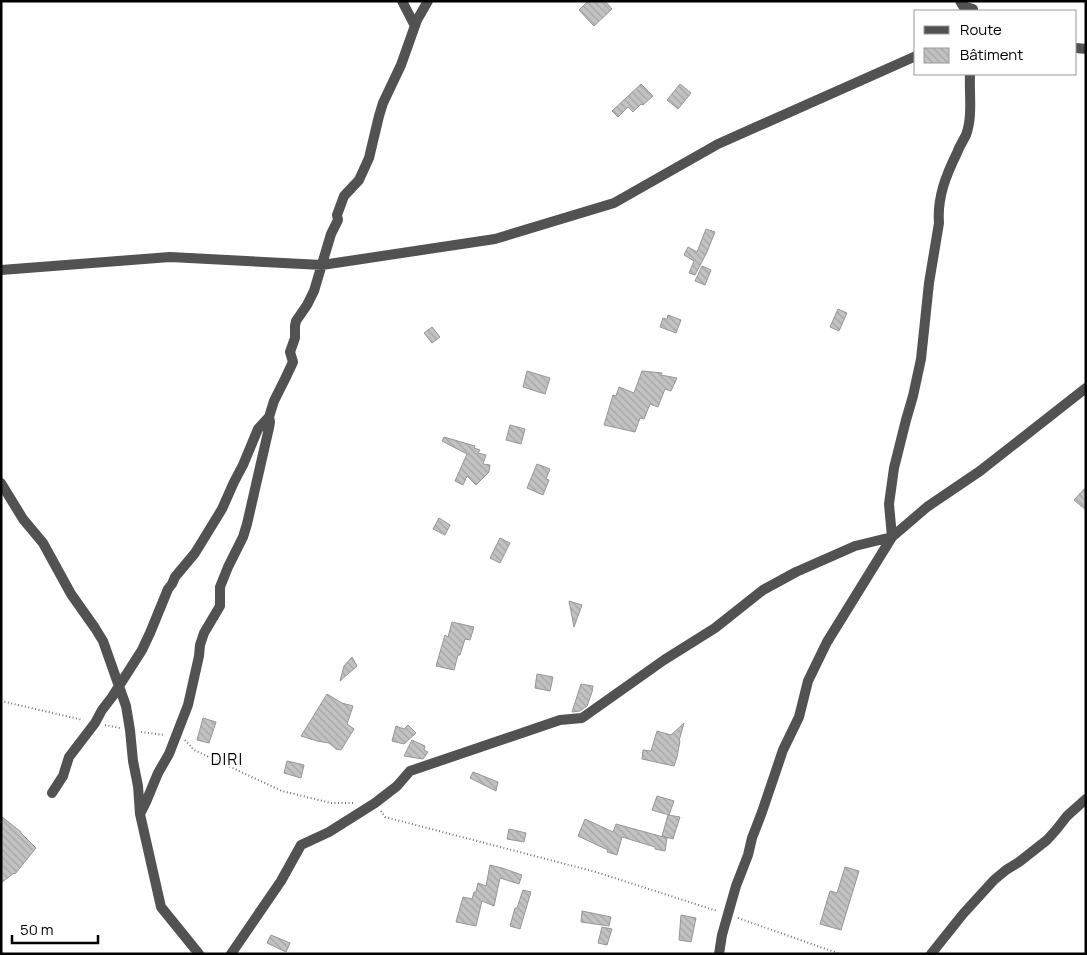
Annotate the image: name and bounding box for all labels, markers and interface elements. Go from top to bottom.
legend [914,10,1077,75]
text: Route [960,19,1002,40]
text: Bâtiment [960,44,1023,65]
district label: DIRI [211,748,243,770]
scale bar [12,912,99,944]
text: 50 m [20,919,54,940]

